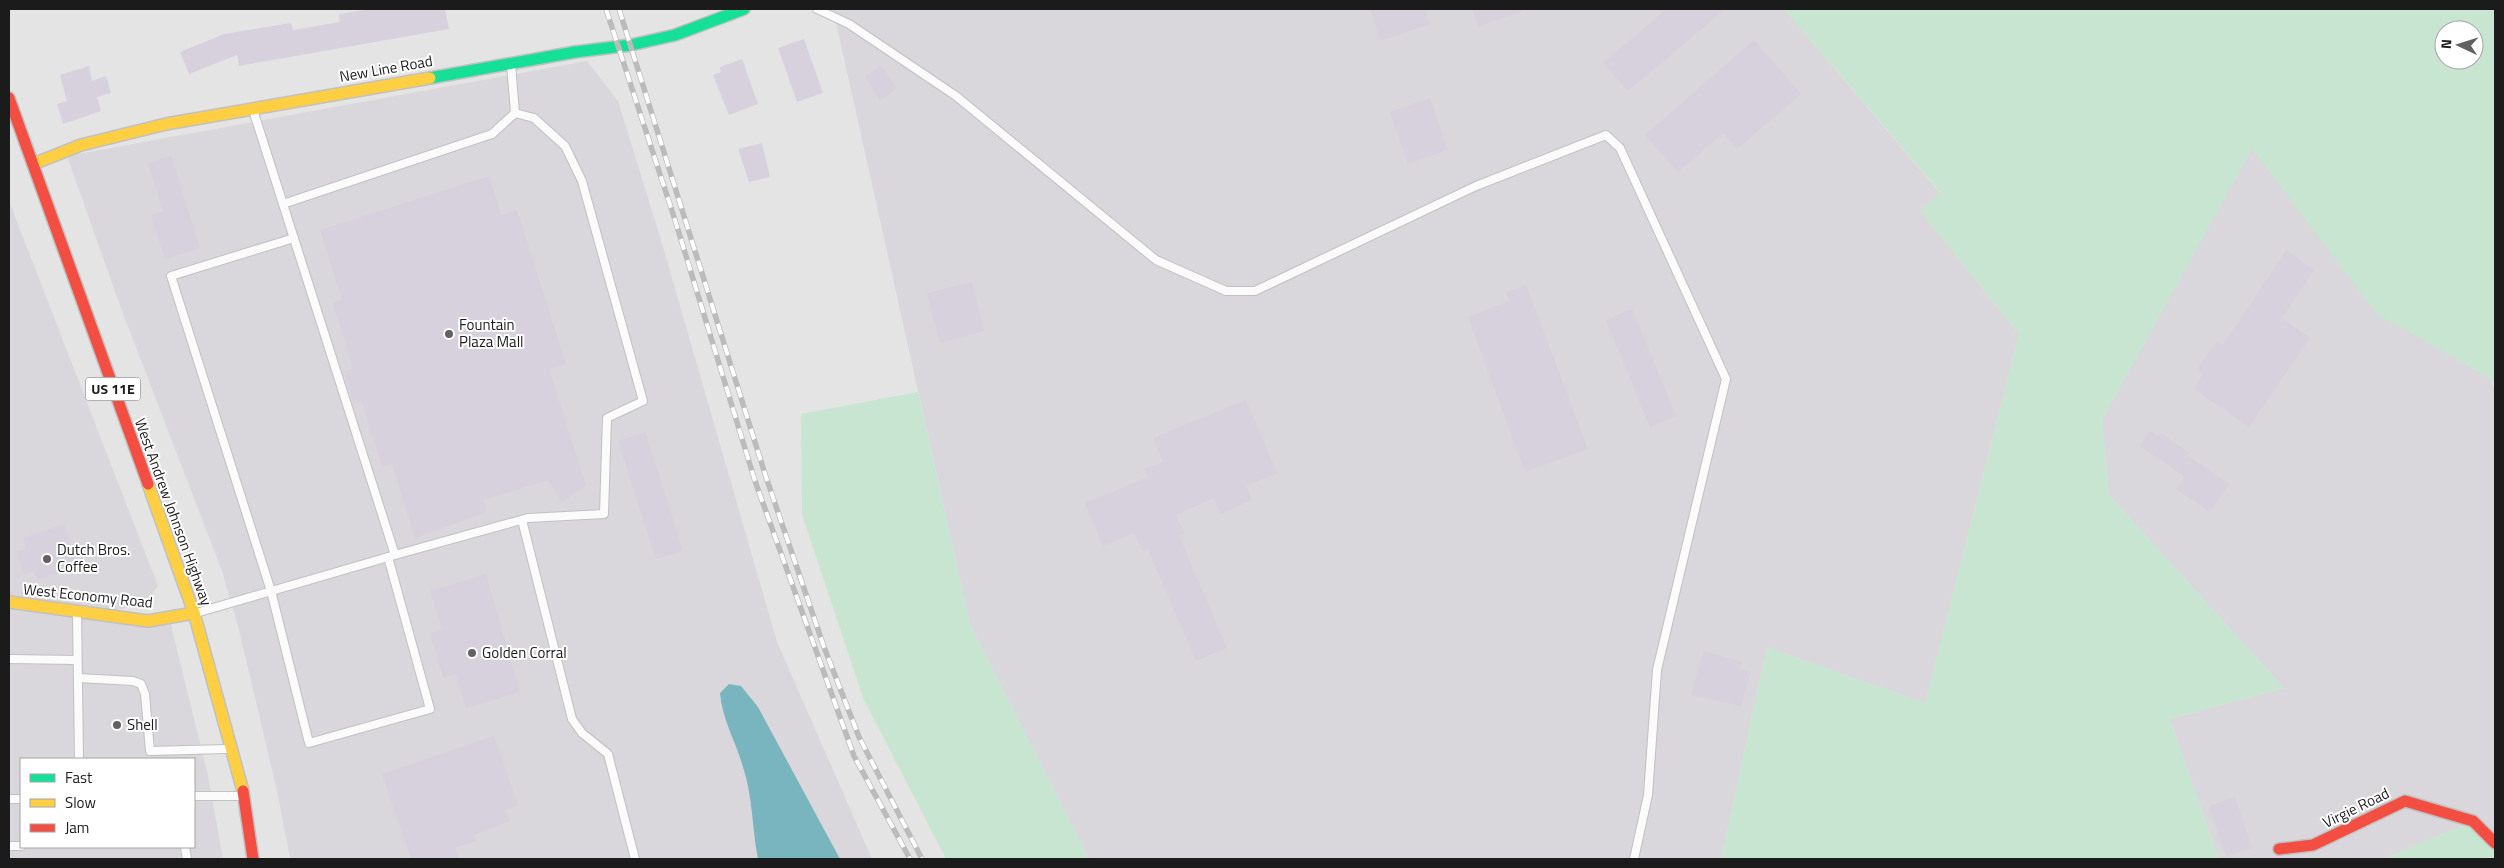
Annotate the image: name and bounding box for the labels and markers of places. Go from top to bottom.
place label: Fountain Plaza Mall [459,313,524,353]
marker: Fountain Plaza Mall [443,328,455,340]
place label: Dutch Bros. Coffee [57,538,130,578]
marker: Dutch Bros. Coffee [41,553,53,565]
place label: Golden Corral [482,641,567,664]
marker: Golden Corral [466,647,478,659]
place label: Shell [127,713,158,736]
marker: Shell [111,719,123,731]

